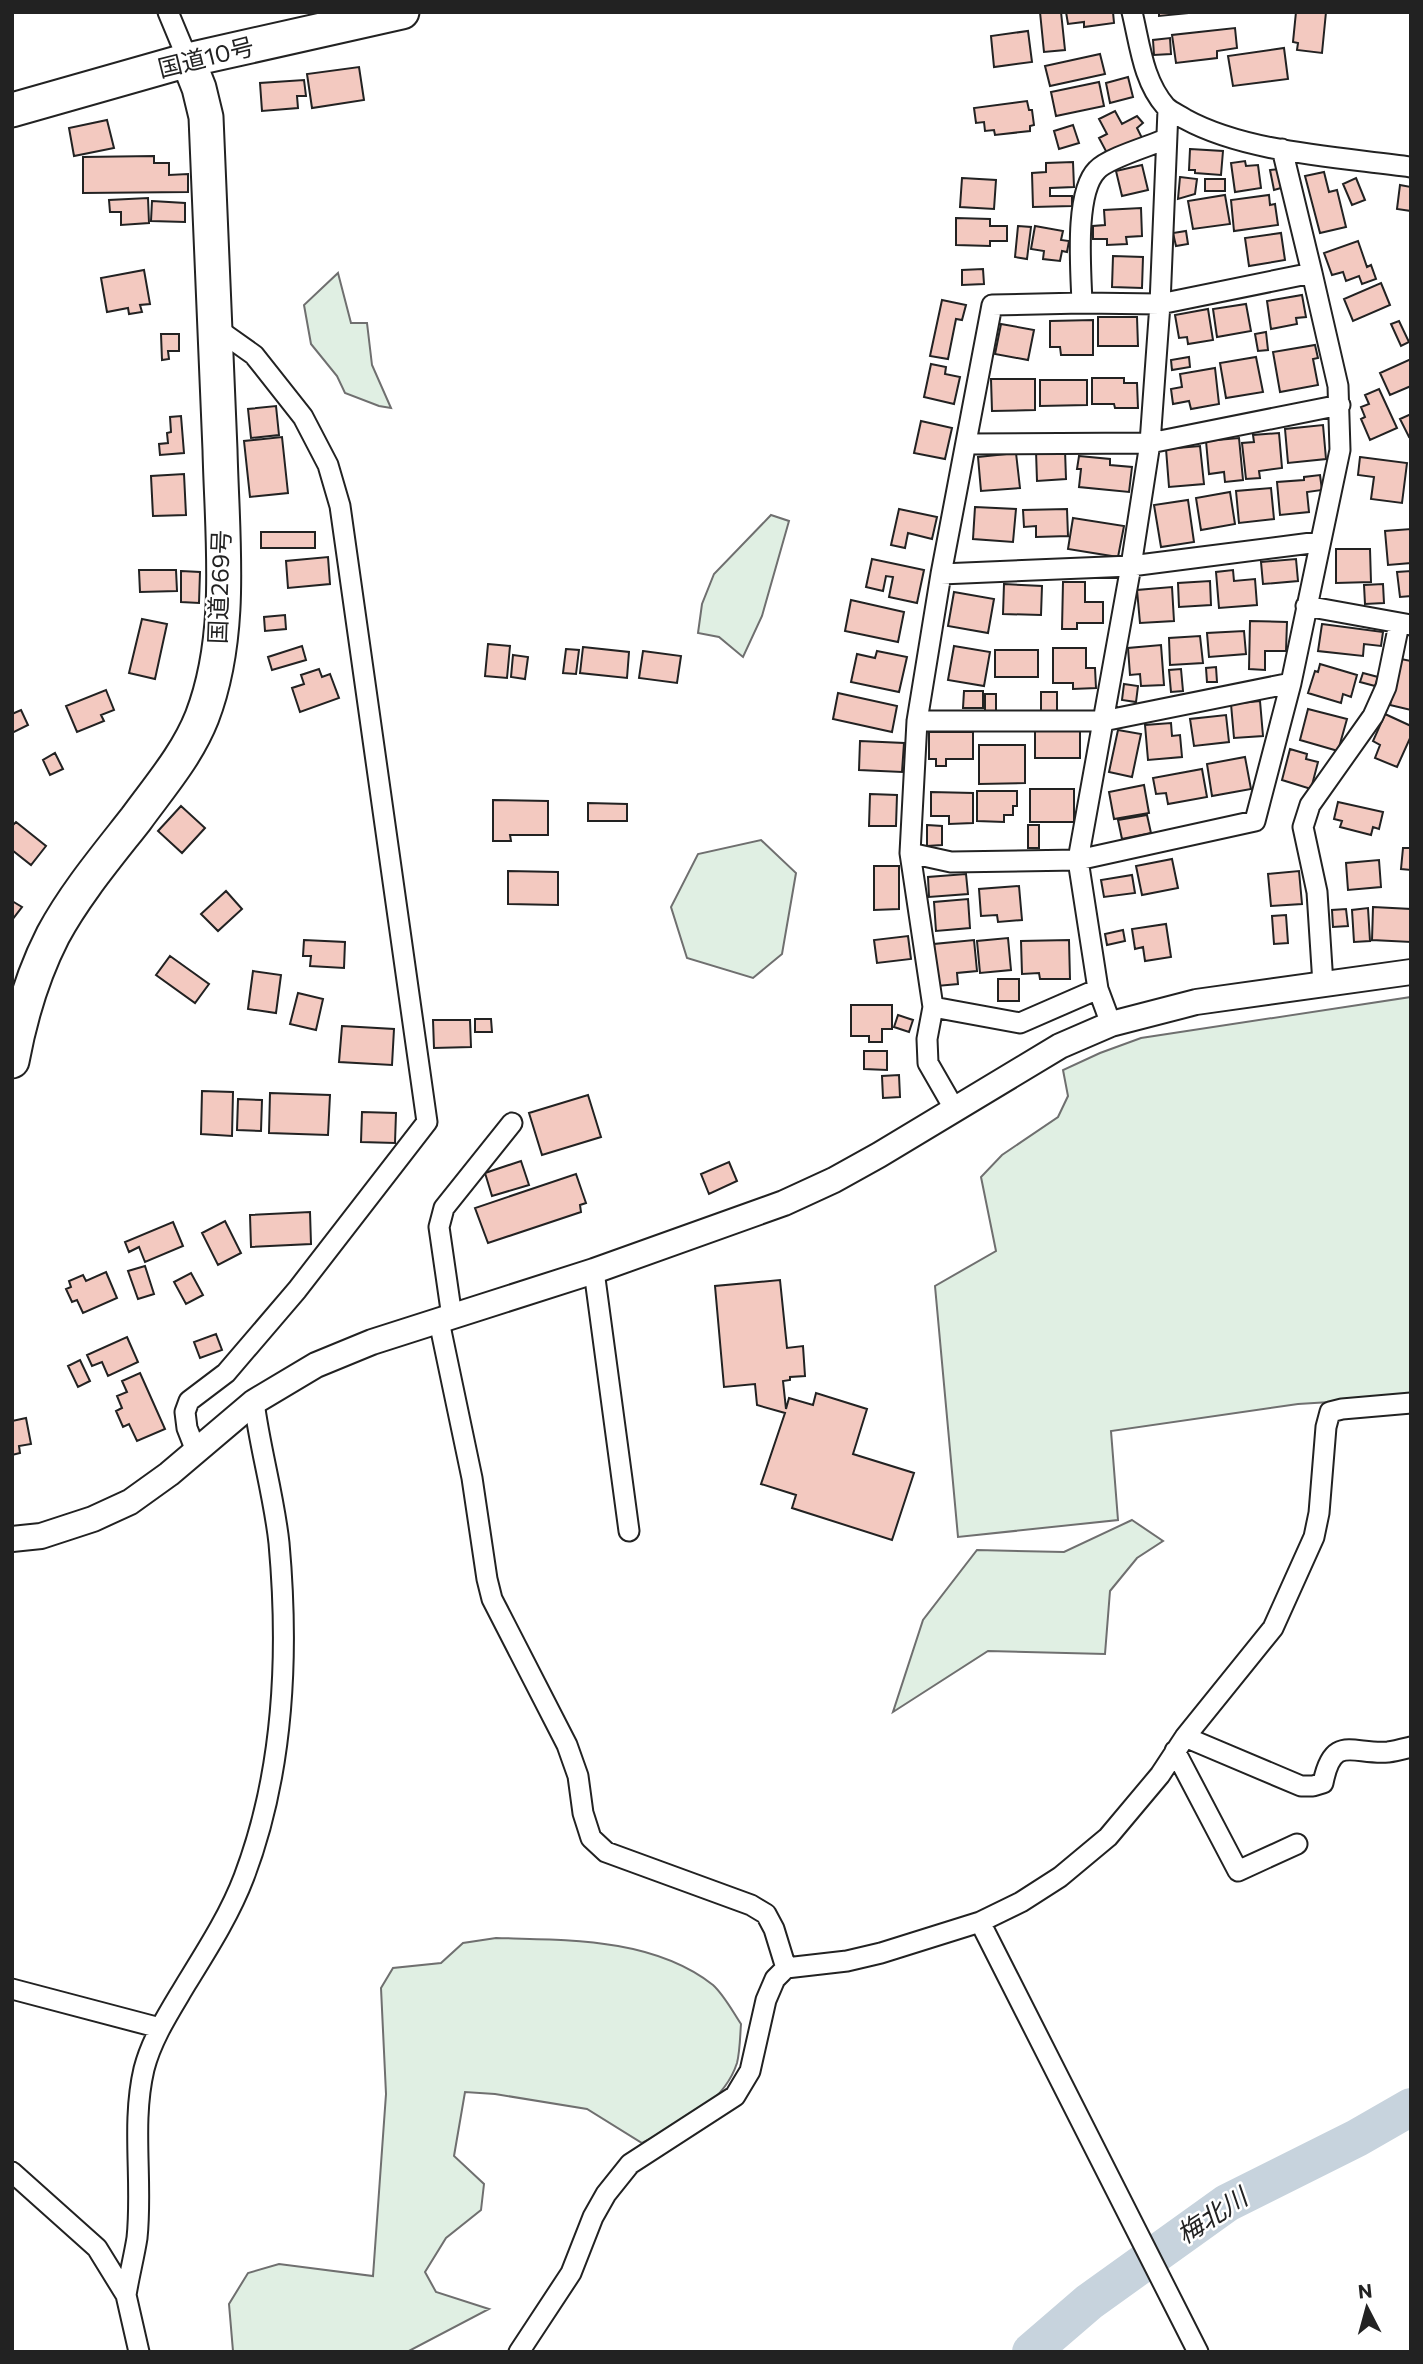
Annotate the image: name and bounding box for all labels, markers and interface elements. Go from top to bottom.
street label: 国道10号 [155,31,257,82]
street label: 国道269号 [202,529,235,644]
water label: 梅北川 [1170,2179,1255,2249]
north arrow [1332,2273,1402,2343]
text: N [1357,2278,1373,2303]

